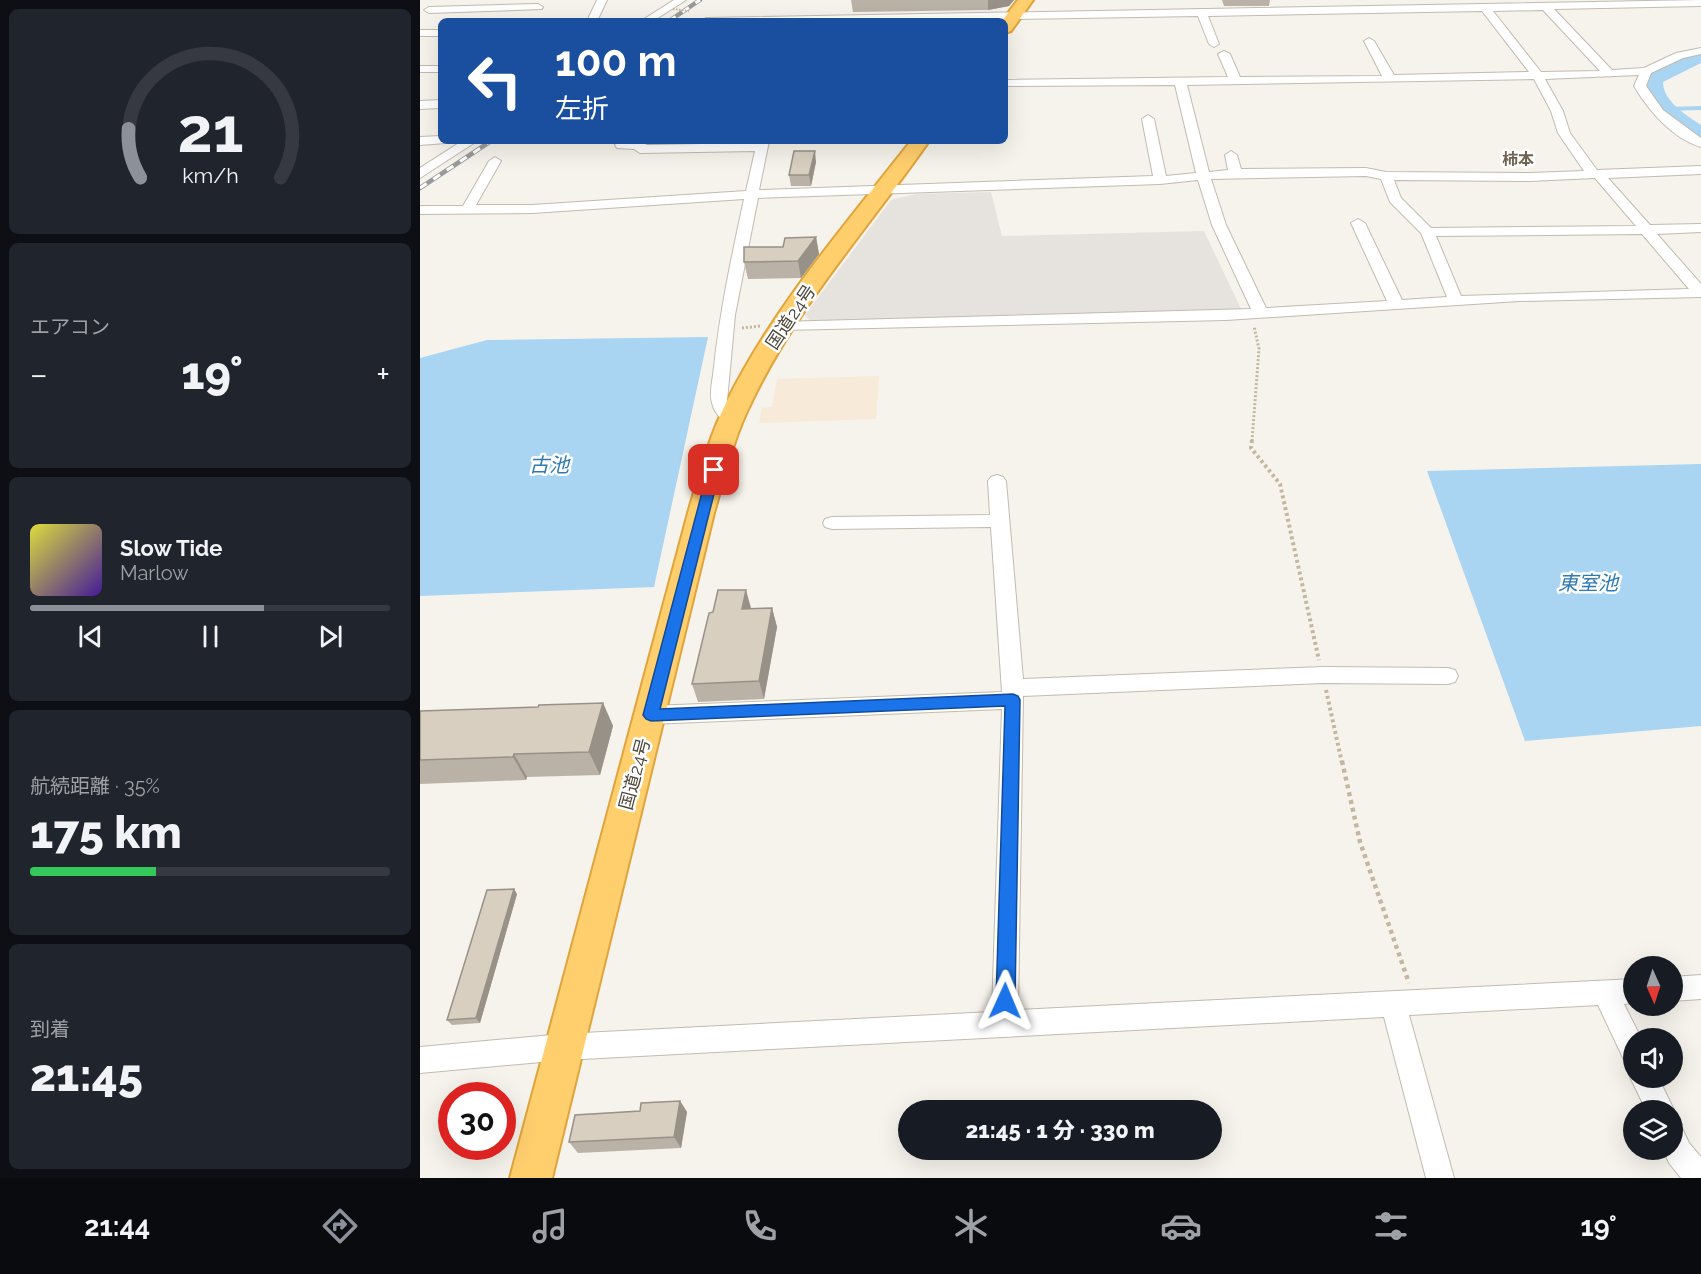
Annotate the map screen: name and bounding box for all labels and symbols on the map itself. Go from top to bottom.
district label: 柿本 [1502,150,1534,169]
street label: 国道24号 [761,280,820,353]
pin [688,444,739,495]
water label: 古池 [529,453,571,477]
water label: 東室池 [1558,571,1620,595]
street label: 国道24号 [615,736,654,812]
north arrow [1623,956,1683,1016]
position arrow [973,969,1037,1033]
speed limit sign: 30 [438,1082,516,1160]

